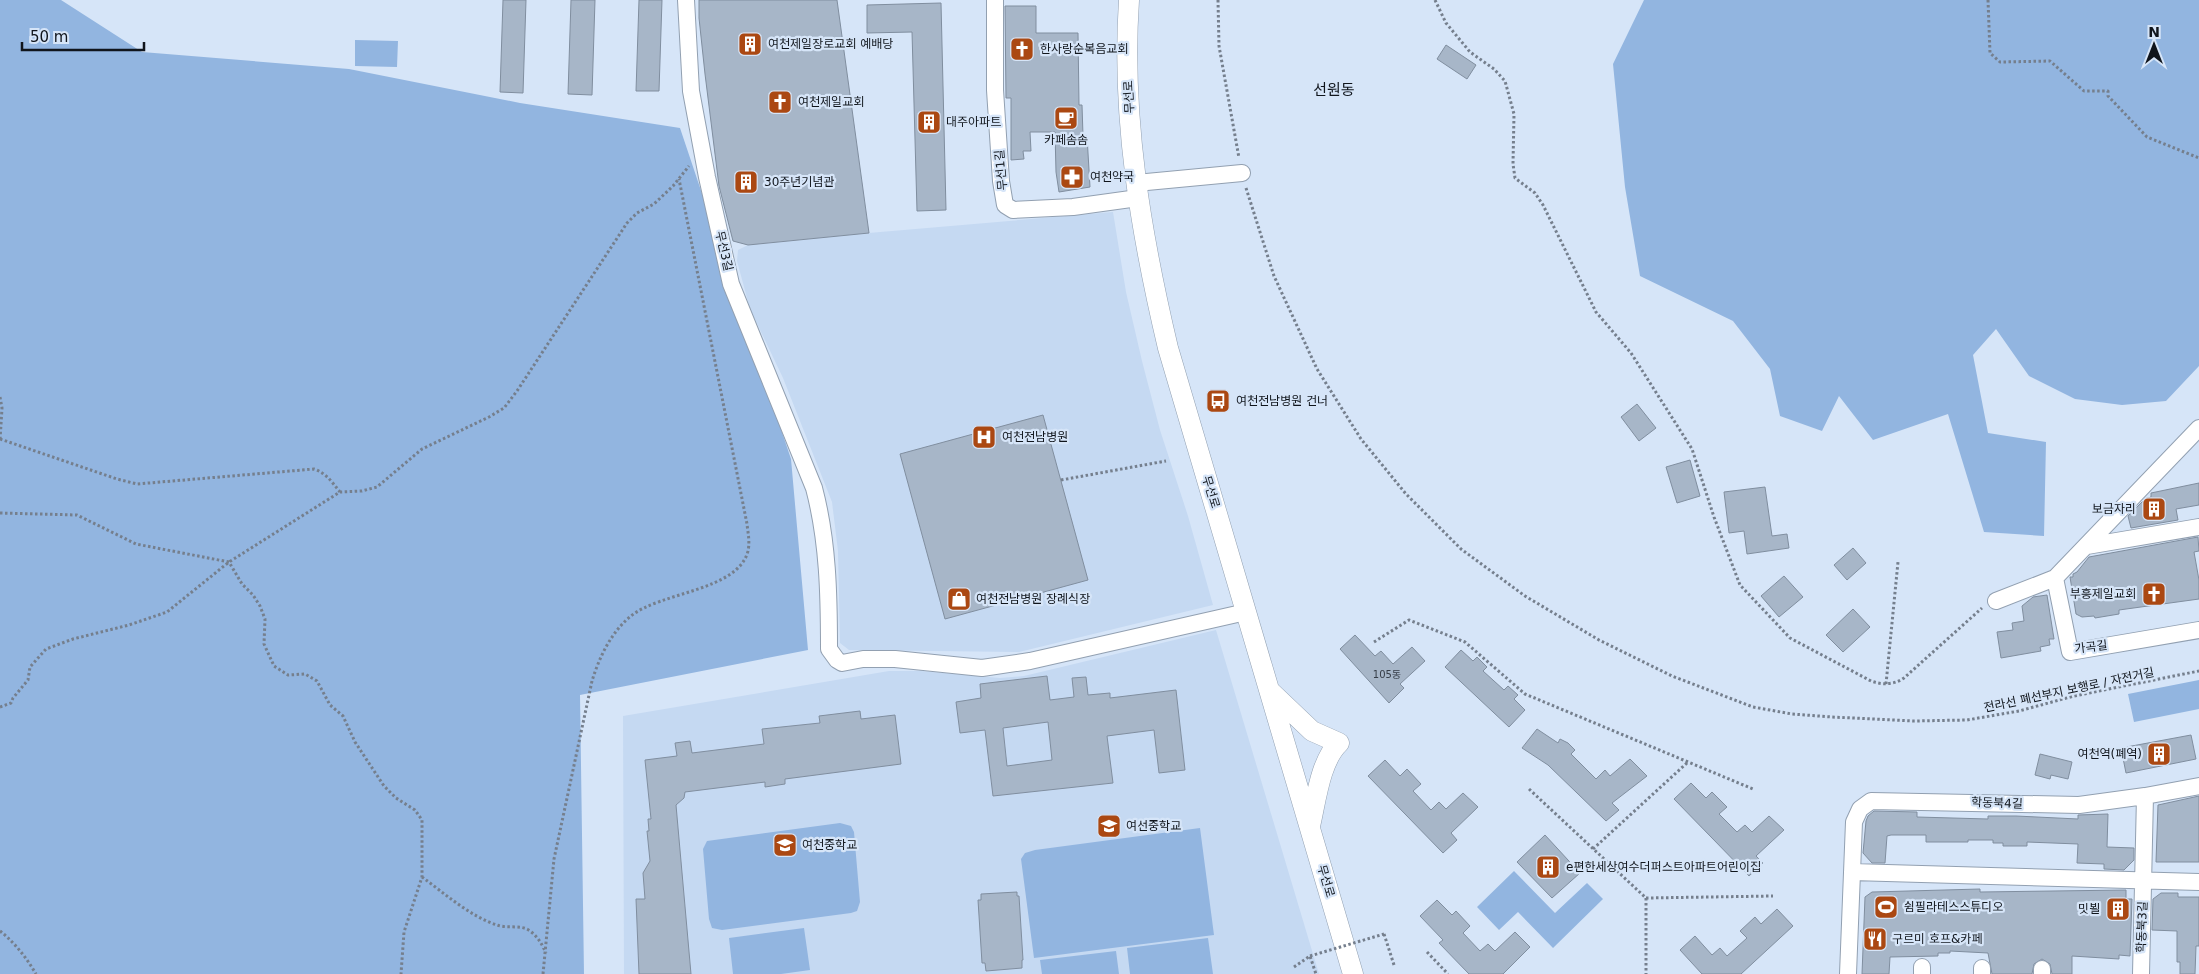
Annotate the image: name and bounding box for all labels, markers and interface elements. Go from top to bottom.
scale bar [22,20,145,52]
north arrow [2129,20,2179,70]
text: N [2148,24,2160,40]
text: 50 m [30,28,68,46]
building icon: 여천제일장로교회 예배당 [737,31,763,57]
church icon: 한사랑순복음교회 [1009,36,1035,62]
place label: 여천제일장로교회 예배당 [768,37,893,51]
place label: 한사랑순복음교회 [1040,42,1128,56]
street label: 무선로 [1121,80,1137,114]
district label: 선원동 [1313,81,1355,99]
church icon: 여천제일교회 [767,89,793,115]
place label: 여천제일교회 [798,95,864,109]
cafe icon: 카페솜솜 [1053,105,1079,131]
building icon: 대주아파트 [916,109,942,135]
place label: 대주아파트 [946,115,1001,129]
place label: 카페솜솜 [1044,133,1088,147]
street label: 무선1길 [992,149,1010,191]
pharmacy icon: 여천약국 [1059,164,1085,190]
building icon: 30주년기념관 [733,169,759,195]
place label: 여천약국 [1090,170,1134,184]
place label: 30주년기념관 [764,175,834,189]
street label: 무선3길 [713,230,735,272]
bus stop icon: 여천전남병원 건너 [1205,388,1231,414]
place label: 여천전남병원 건너 [1236,394,1328,408]
hospital icon: 여천전남병원 [971,424,997,450]
place label: 여천전남병원 [1002,430,1068,444]
street label: 무선로 [1199,474,1223,510]
building icon: 보금자리 [2141,496,2167,522]
place label: 보금자리 [2092,502,2136,516]
church icon: 부흥제일교회 [2141,581,2167,607]
shop icon: 여천전남병원 장례식장 [946,586,972,612]
place label: 부흥제일교회 [2070,587,2136,601]
place label: 여천전남병원 장례식장 [976,592,1090,606]
street label: 가곡길 [2074,638,2108,656]
street label: 전라선 폐선부지 보행로 / 자전거길 [1983,665,2155,715]
house number: 105동 [1373,669,1401,680]
building icon: 여천역(폐역) [2146,741,2172,767]
place label: 여천역(폐역) [2077,747,2142,761]
street label: 학동북4길 [1971,795,2023,811]
school or university icon: 여선중학교 [1096,813,1122,839]
place label: 여선중학교 [1126,819,1181,833]
school or university icon: 여천중학교 [772,832,798,858]
place label: 여천중학교 [802,838,857,852]
building icon: e편한세상여수더퍼스트아파트어린이집 [1535,854,1561,880]
place label: e편한세상여수더퍼스트아파트어린이집 [1566,860,1761,874]
street label: 무선로 [1315,863,1337,899]
sports icon: 쉼필라테스스튜디오 [1873,894,1899,920]
building icon: 밋뵐 [2105,896,2131,922]
place label: 쉼필라테스스튜디오 [1904,900,2003,914]
street label: 학동북3길 [2134,901,2150,953]
place label: 밋뵐 [2078,902,2100,916]
restaurant icon: 구르미 호프&카페 [1862,926,1888,952]
place label: 구르미 호프&카페 [1892,932,1982,946]

